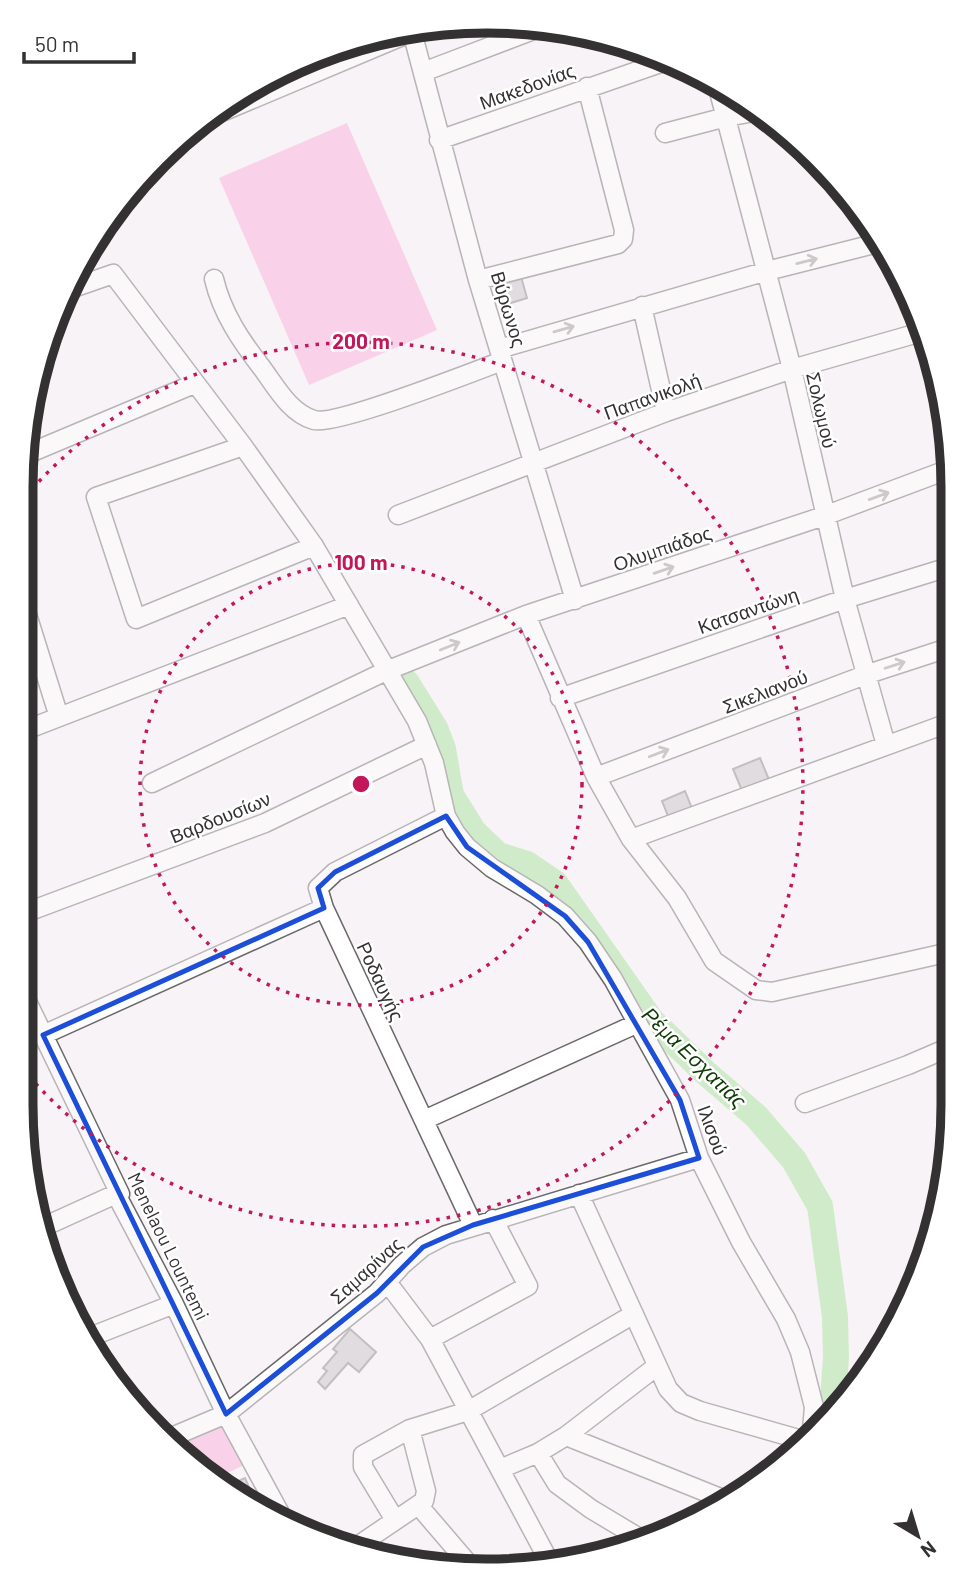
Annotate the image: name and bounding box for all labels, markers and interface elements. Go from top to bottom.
scale bar [24,21,135,65]
text: 50 m [35,31,79,56]
street label: Μακεδονίας [476,58,578,114]
one-way arrow [795,254,817,267]
street label: Βύρωνος [487,268,531,350]
one-way arrow [553,322,575,335]
text: 200 m [332,328,390,353]
street label: Παπανικολή [601,368,703,424]
street label: Σολωμού [802,370,842,450]
one-way arrow [868,488,890,501]
street label: Ολυμπιάδος [610,520,714,576]
text: 100 m [334,549,388,574]
one-way arrow [653,563,675,576]
street label: Κατσαντώνη [695,582,801,638]
one-way arrow [438,638,460,651]
one-way arrow [884,658,906,670]
street label: Σικελιανού [719,664,811,718]
one-way arrow [648,746,670,759]
centre of rings [349,772,373,796]
street label: Βαρδουσίων [166,786,274,848]
street label: Ροδαυγής [353,938,409,1024]
water label: Ρέμα Εσχατιάς [638,1001,753,1113]
street label: Ιλισού [693,1102,733,1158]
street label: Menelaou Lountemi [123,1168,215,1324]
street label: Σαμαρίνας [325,1232,407,1308]
north arrow [883,1501,953,1571]
text: N [917,1537,941,1563]

